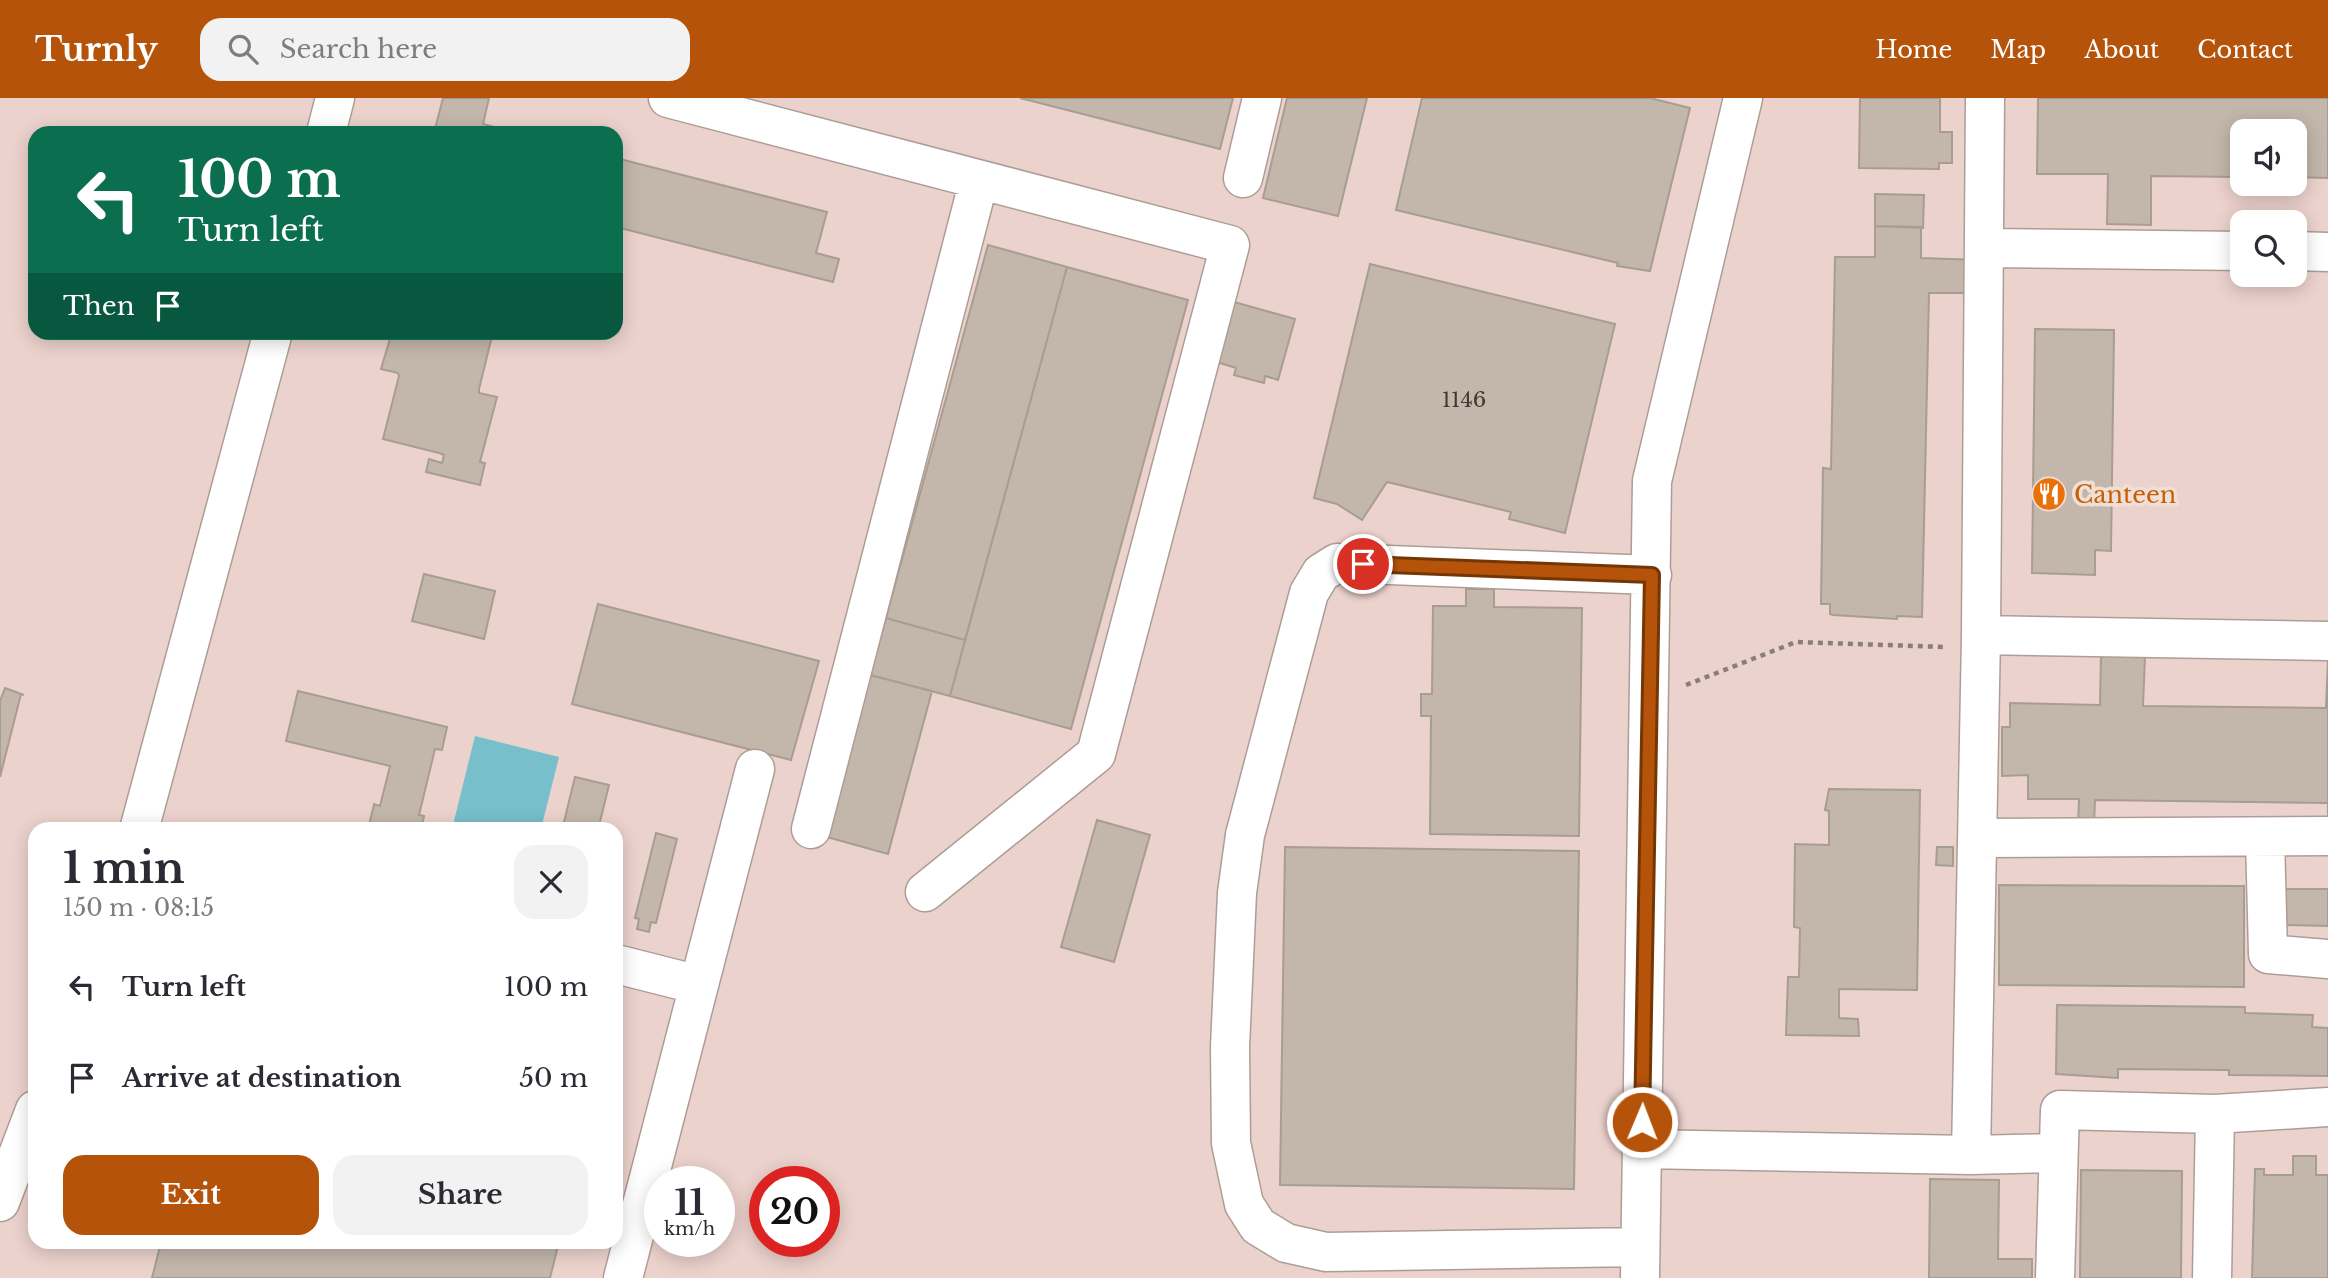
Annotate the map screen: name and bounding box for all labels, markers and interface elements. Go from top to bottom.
search box [200,18,690,81]
text: Turnly [35,29,158,70]
icon: search [224,30,262,68]
text: Search here [280,33,437,65]
text: Home [1876,35,1952,64]
text: Map [1990,35,2046,64]
text: About [2084,35,2159,64]
text: Contact [2197,35,2293,64]
map controls [2230,119,2307,287]
button: sound [2230,119,2307,196]
text: 100 m [178,149,341,210]
icon: left [63,154,154,245]
text: Turn left [178,210,324,250]
button: search [2230,210,2307,287]
icon: arrive [149,287,187,325]
text: Then [63,290,135,322]
house number: 1146 [1442,387,1486,413]
restaurant icon: Canteen [2030,475,2068,513]
place label: Canteen [2074,480,2176,509]
pin [1333,534,1393,594]
icon: arrive [1344,545,1382,583]
text: 1 min [63,842,185,894]
button: close [514,845,588,919]
text: 150 m · 08:15 [63,894,214,922]
icon: left [63,968,101,1006]
text: Turn left [122,971,246,1003]
text: 100 m [504,971,588,1003]
icon: arrive [63,1059,101,1097]
text: Arrive at destination [122,1062,402,1094]
text: 50 m [519,1062,588,1094]
position arrow [1605,1085,1679,1159]
button: Exit [63,1155,319,1235]
button: Share [333,1155,588,1235]
speed limit sign: 20 [749,1166,840,1257]
text: 11 [674,1181,705,1224]
text: km/h [664,1218,715,1240]

